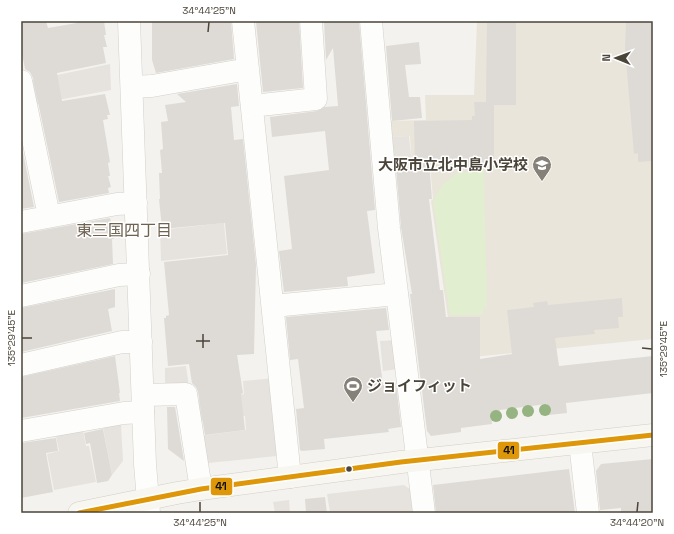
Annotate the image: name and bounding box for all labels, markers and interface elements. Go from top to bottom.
text: 34°44'25"N [182,4,236,17]
north arrow [596,38,636,78]
text: N [599,54,613,62]
school or university icon: 大阪市立北中島小学校 [531,154,553,182]
place label: 大阪市立北中島小学校 [378,155,528,174]
district label: 東三国四丁目 [76,220,172,241]
text: 135°29'45"E [5,309,18,366]
text: 135°29'45"E [657,320,670,377]
sports icon: ジョイフィット [342,375,364,403]
place label: ジョイフィット [367,376,472,395]
line badge: 41 [497,441,520,460]
text: 41 [503,443,515,457]
unlabelled marker [344,464,354,474]
line badge: 41 [210,477,233,496]
text: 41 [215,479,227,493]
text: 34°44'25"N [173,516,227,529]
text: 34°44'20"N [610,516,664,529]

